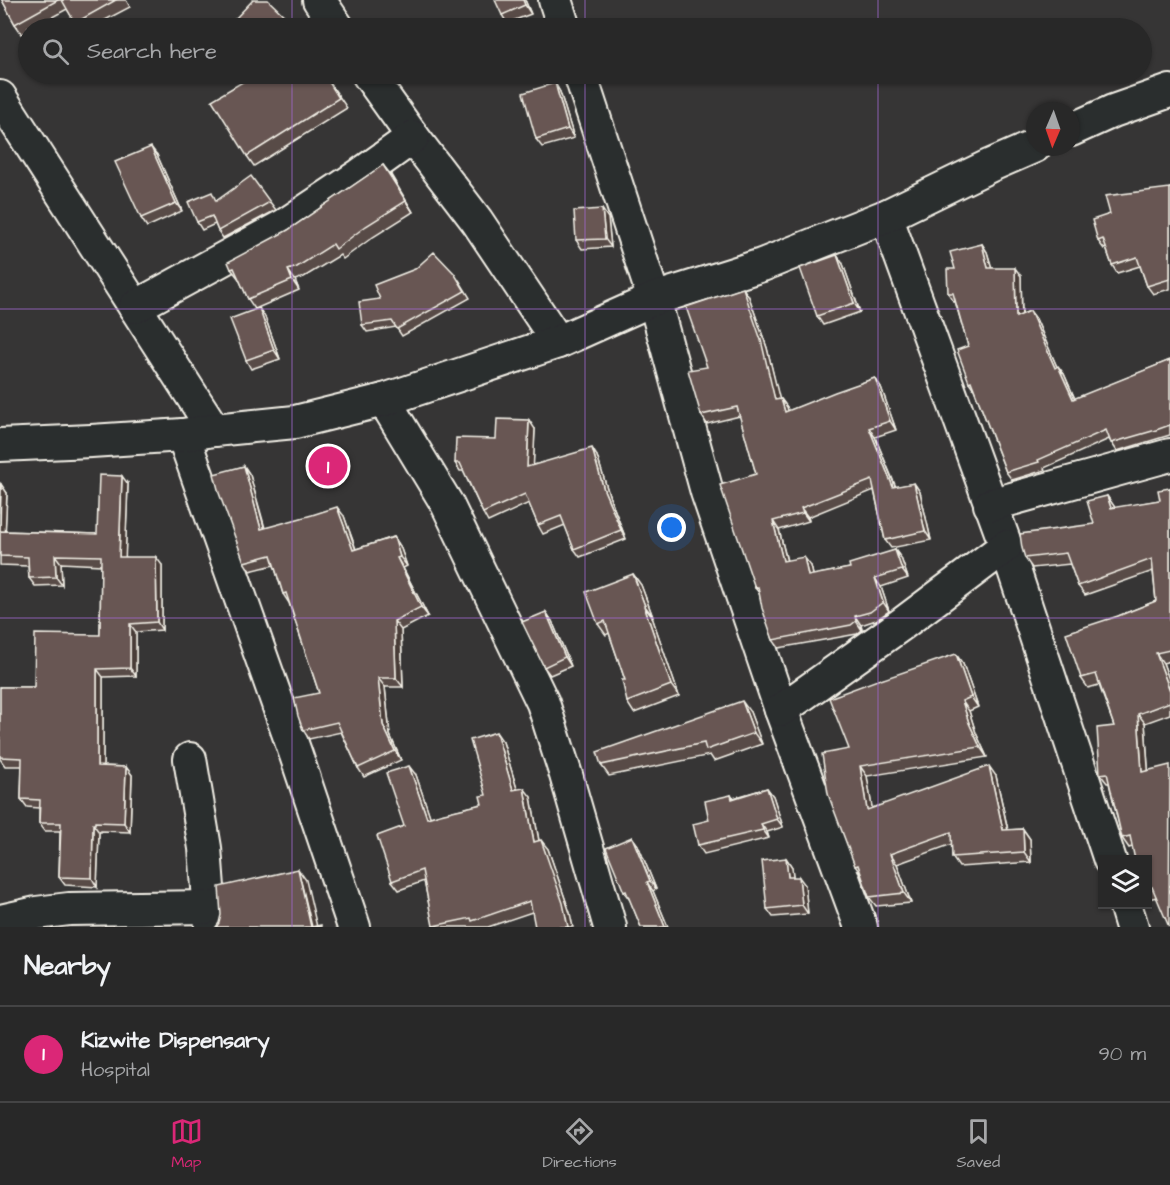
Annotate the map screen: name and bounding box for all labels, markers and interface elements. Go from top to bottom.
search box [18,18,1152,84]
icon: search [39,35,72,68]
text: Search here [87,36,217,67]
north arrow [1026,102,1080,156]
pin: 1 [308,444,348,488]
your location [657,513,686,542]
map controls [1098,855,1152,909]
button: layers [1098,855,1152,909]
text: Nearby [24,948,111,984]
text: Kizwite Dispensary [81,1025,270,1056]
text: 1 [42,1040,45,1068]
text: 90 m [1098,1040,1146,1068]
text: Hospital [81,1056,150,1084]
tab: Map [170,1115,203,1173]
tab: Directions [543,1115,617,1173]
tab: Saved [957,1115,1000,1173]

